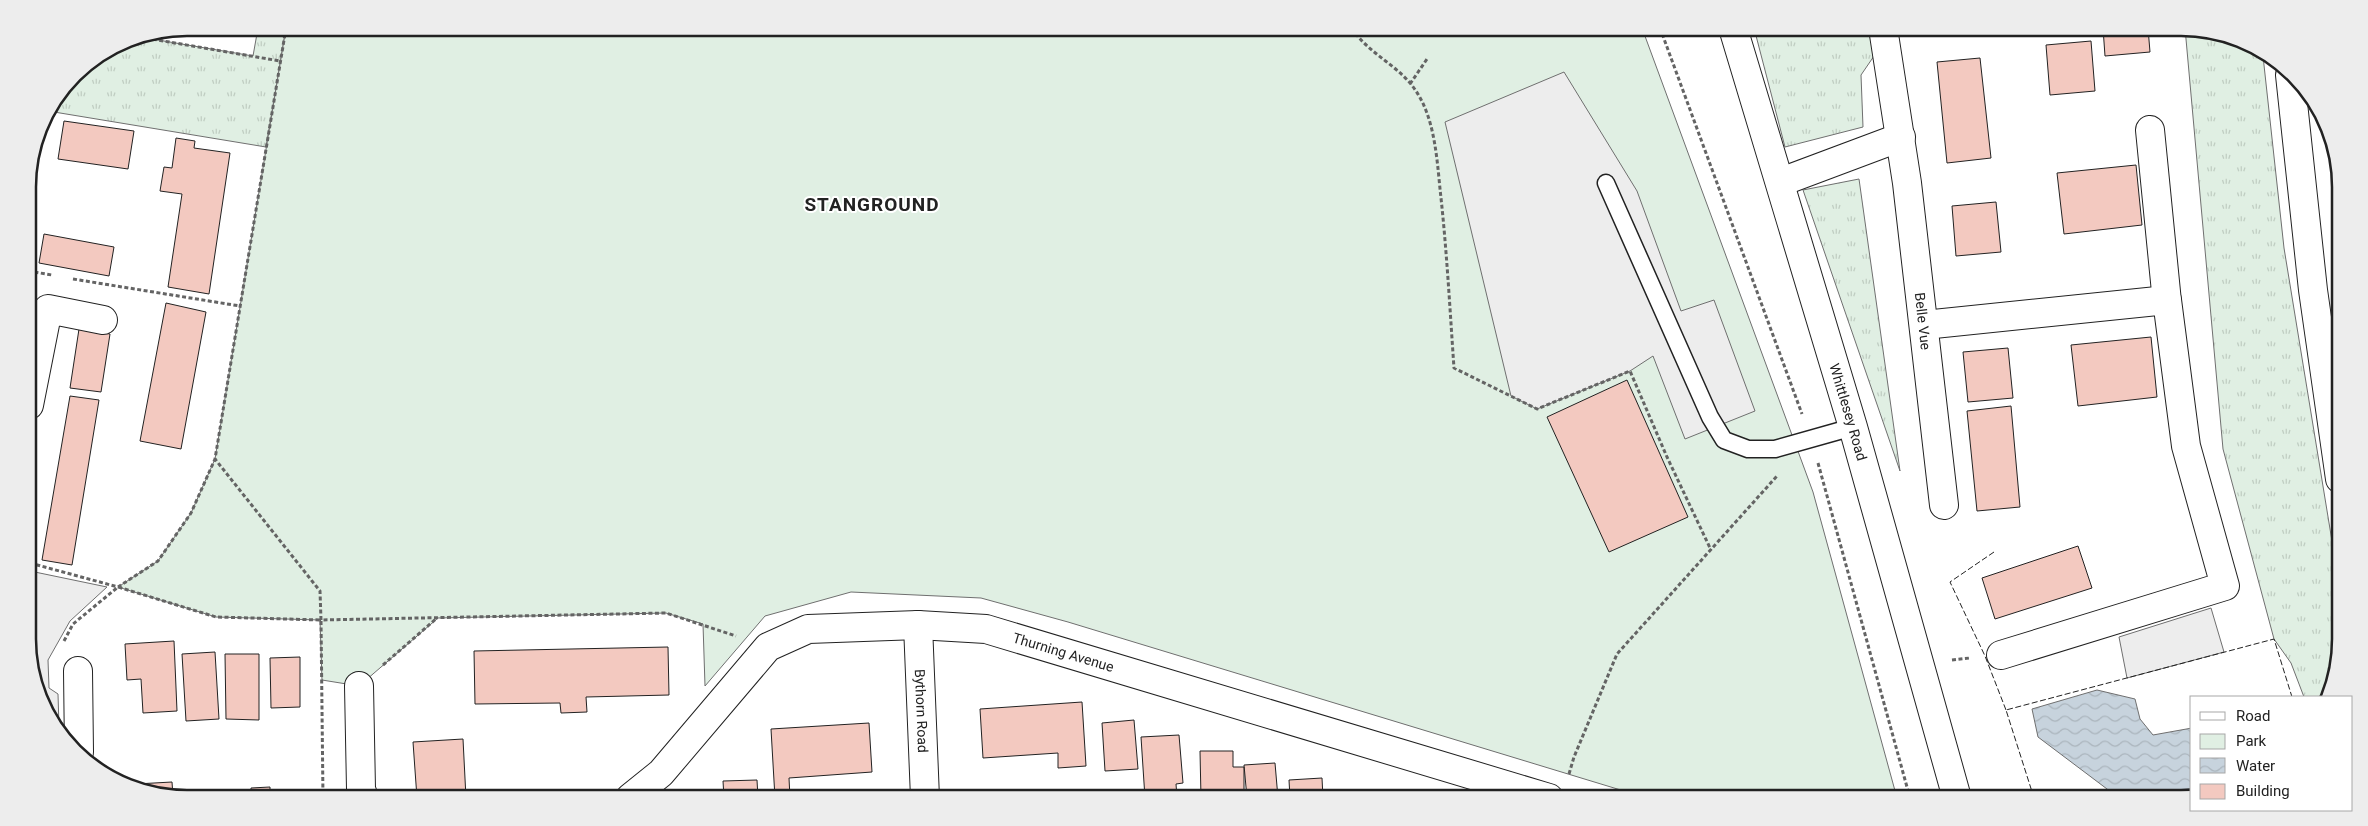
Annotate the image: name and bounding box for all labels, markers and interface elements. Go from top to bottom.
district label: STANGROUND [804,193,940,216]
street label: Belle Vue [1912,292,1934,351]
street label: Whittlesey Road [1826,362,1870,462]
street label: Thurning Avenue [1011,630,1116,675]
street label: Bythorn Road [912,669,931,753]
legend [2190,696,2353,811]
text: Road [2236,707,2270,725]
text: Park [2236,732,2267,750]
text: Water [2236,757,2275,775]
text: Building [2236,782,2290,800]

